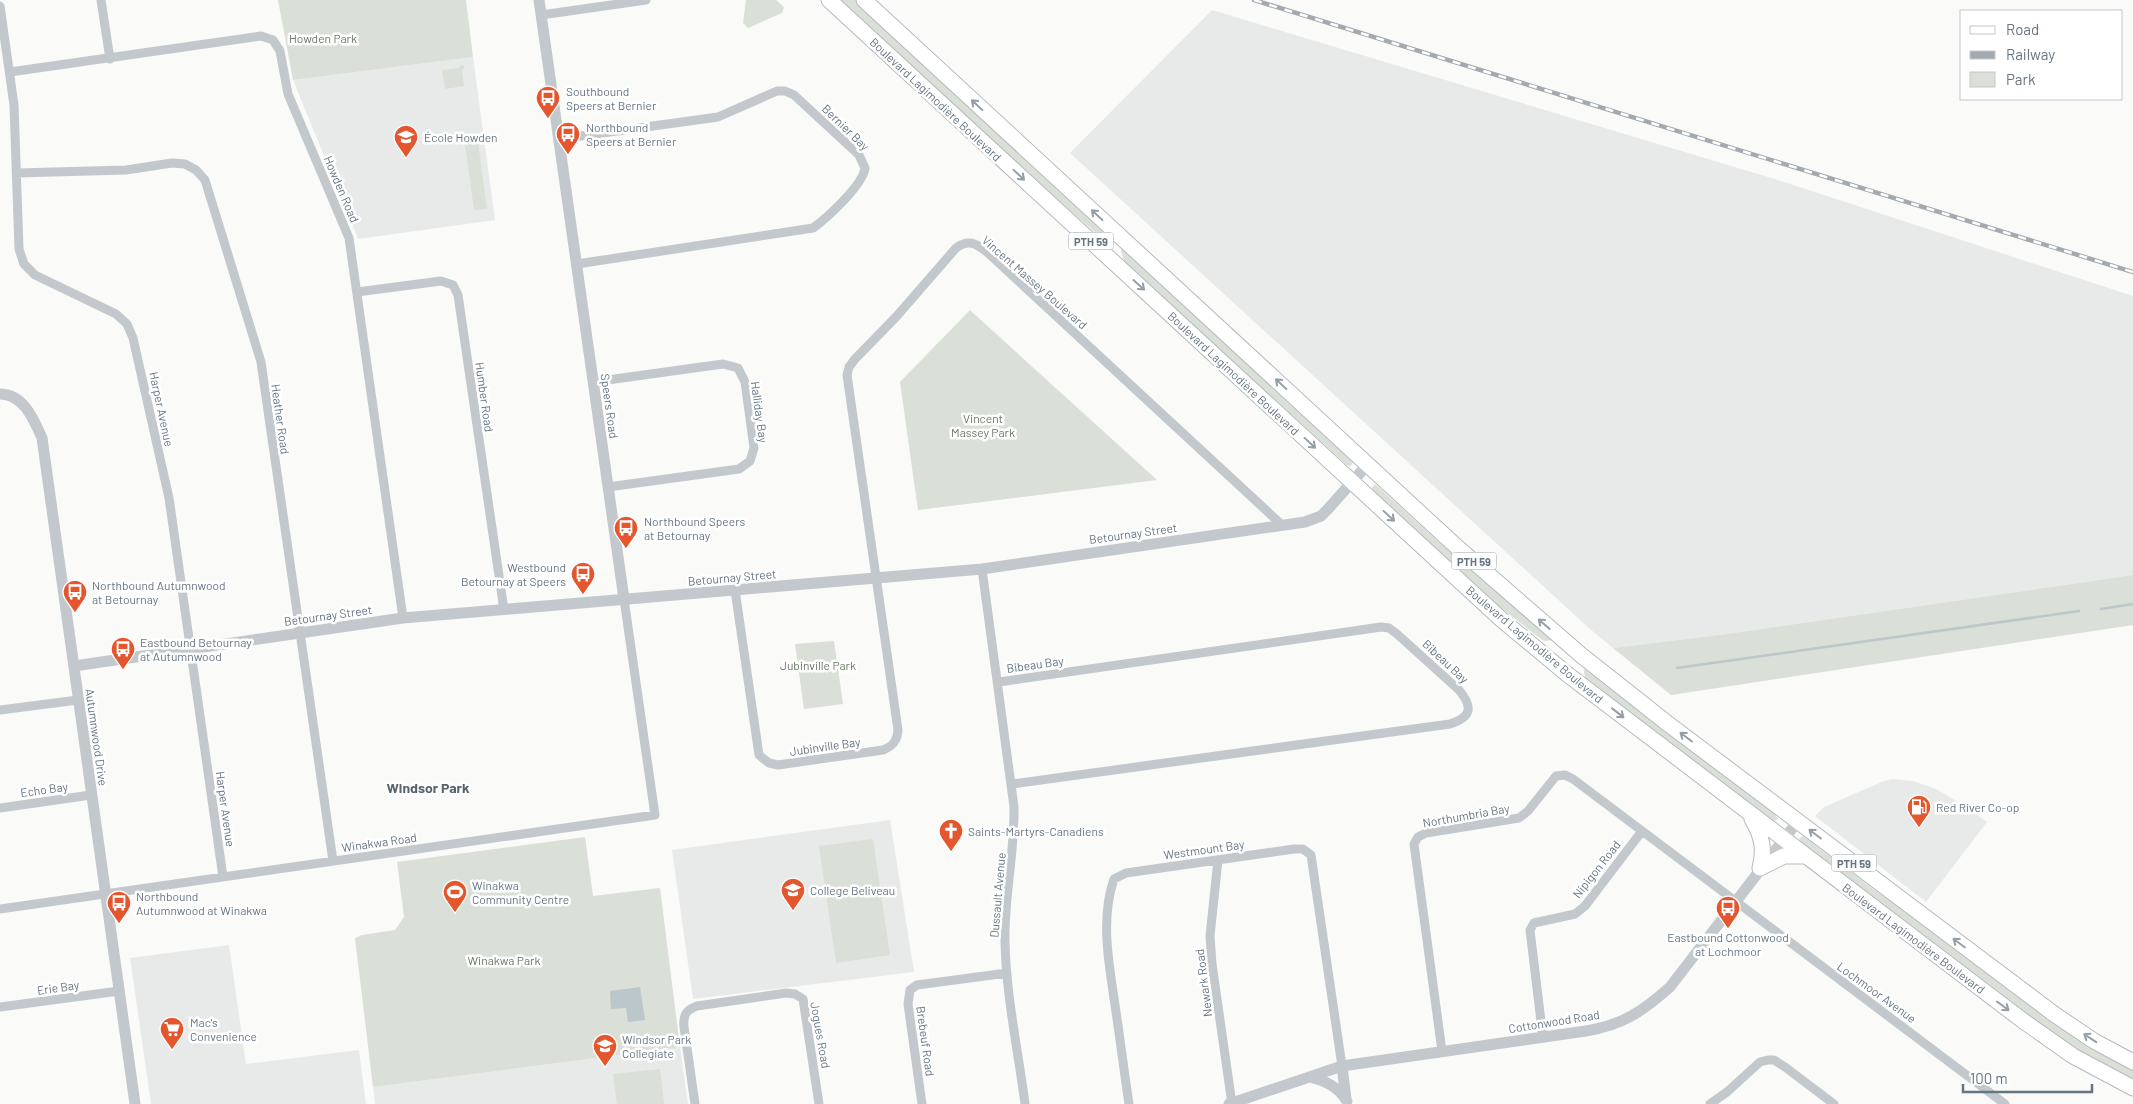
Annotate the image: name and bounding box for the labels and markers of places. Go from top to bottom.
place label: Southbound Speers at Bernier [566,84,657,112]
bus stop icon: Southbound Speers at Bernier [535,85,561,119]
place label: Northbound Speers at Bernier [586,120,677,148]
bus stop icon: Northbound Speers at Bernier [555,121,581,155]
school or university icon: École Howden [393,124,419,158]
place label: École Howden [424,130,498,144]
place label: Northbound Speers at Betournay [644,514,745,542]
bus stop icon: Northbound Speers at Betournay [613,515,639,549]
place label: Westbound Betournay at Speers [461,560,566,588]
bus stop icon: Westbound Betournay at Speers [570,561,596,595]
place label: Northbound Autumnwood at Betournay [92,578,226,606]
bus stop icon: Northbound Autumnwood at Betournay [62,579,88,613]
place label: Eastbound Betournay at Autumnwood [140,635,252,663]
bus stop icon: Eastbound Betournay at Autumnwood [110,636,136,670]
fuel station icon: Red River Co-op [1906,794,1932,828]
place label: Red River Co-op [1936,800,2019,814]
church icon: Saints-Martyrs-Canadiens [938,818,964,852]
place label: Saints-Martyrs-Canadiens [968,824,1104,838]
school or university icon: College Beliveau [780,877,806,911]
place label: Winakwa Community Centre [472,878,569,906]
sports icon: Winakwa Community Centre [442,879,468,913]
place label: College Beliveau [810,883,895,897]
place label: Northbound Autumnwood at Winakwa [136,889,267,917]
bus stop icon: Northbound Autumnwood at Winakwa [106,890,132,924]
bus stop icon: Eastbound Cottonwood at Lochmoor [1715,895,1741,929]
place label: Eastbound Cottonwood at Lochmoor [1667,930,1789,958]
place label: Mac's Convenience [190,1015,257,1043]
supermarket icon: Mac's Convenience [159,1016,185,1050]
place label: Windsor Park Collegiate [622,1032,691,1060]
school or university icon: Windsor Park Collegiate [592,1033,618,1067]

